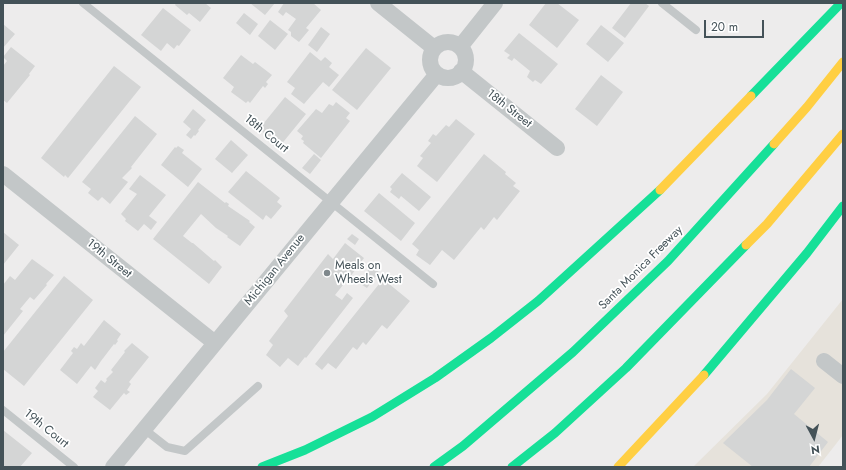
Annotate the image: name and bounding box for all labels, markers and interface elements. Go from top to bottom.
scale bar [706,12,766,38]
text: 20 m [711,18,738,36]
street label: 18th Street [484,87,534,131]
street label: 18th Court [241,112,291,156]
street label: Santa Monica Freeway [596,223,686,313]
street label: Michigan Avenue [242,231,308,309]
street label: 19th Street [84,236,134,282]
place label: Meals on Wheels West [335,259,402,287]
marker: Meals on Wheels West [322,268,332,278]
street label: 19th Court [21,407,71,451]
north arrow [794,418,834,458]
text: N [810,441,821,458]

